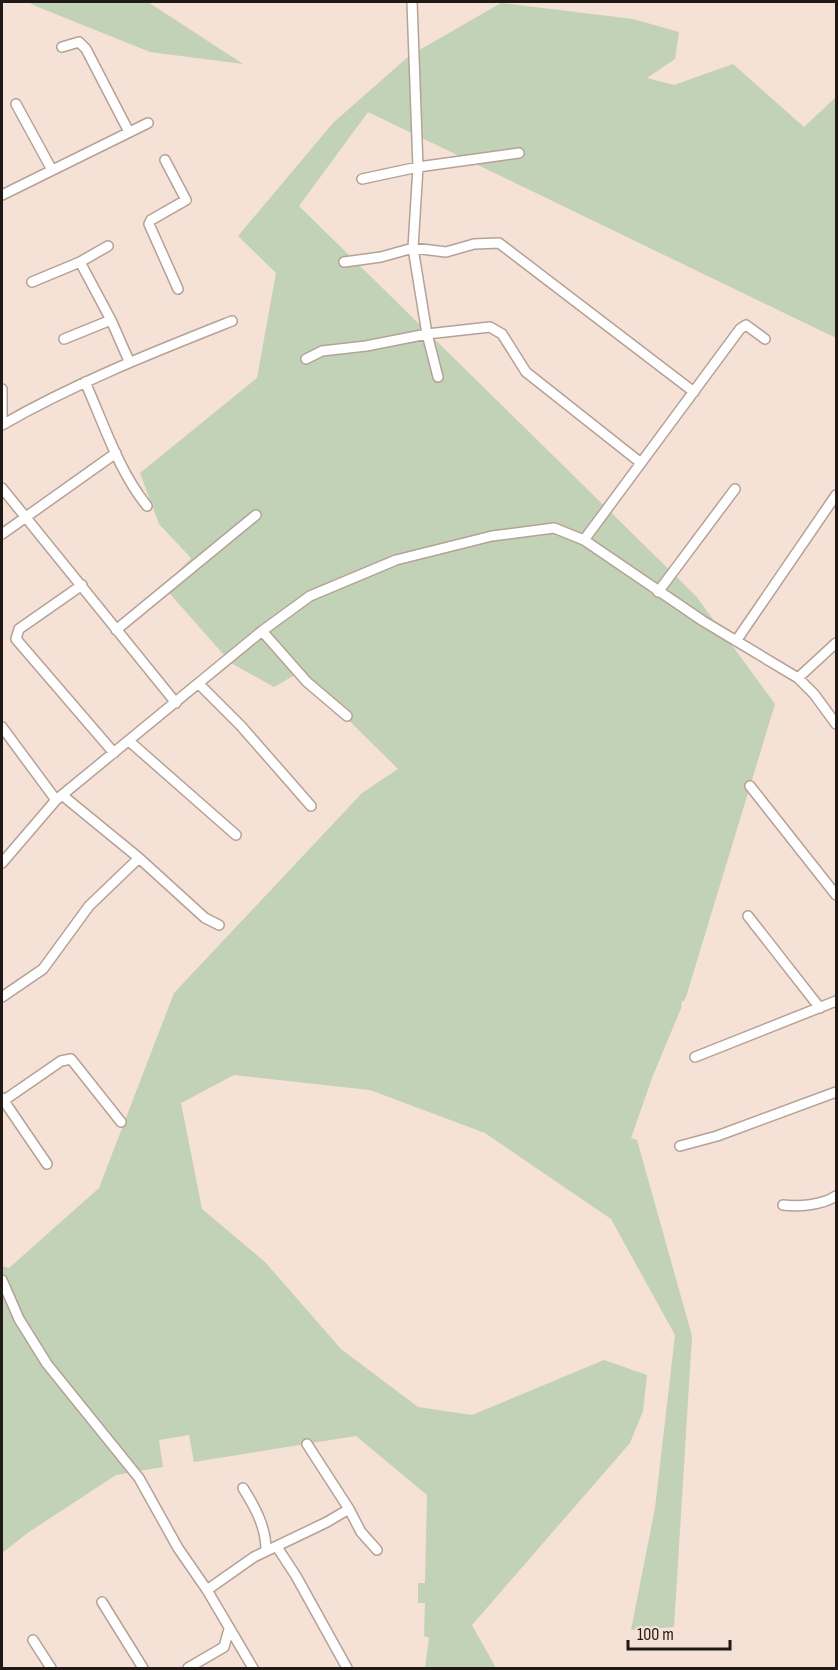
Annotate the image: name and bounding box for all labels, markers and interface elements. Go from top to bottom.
scale bar [628,1613,730,1651]
text: 100 m [637,1624,674,1645]

